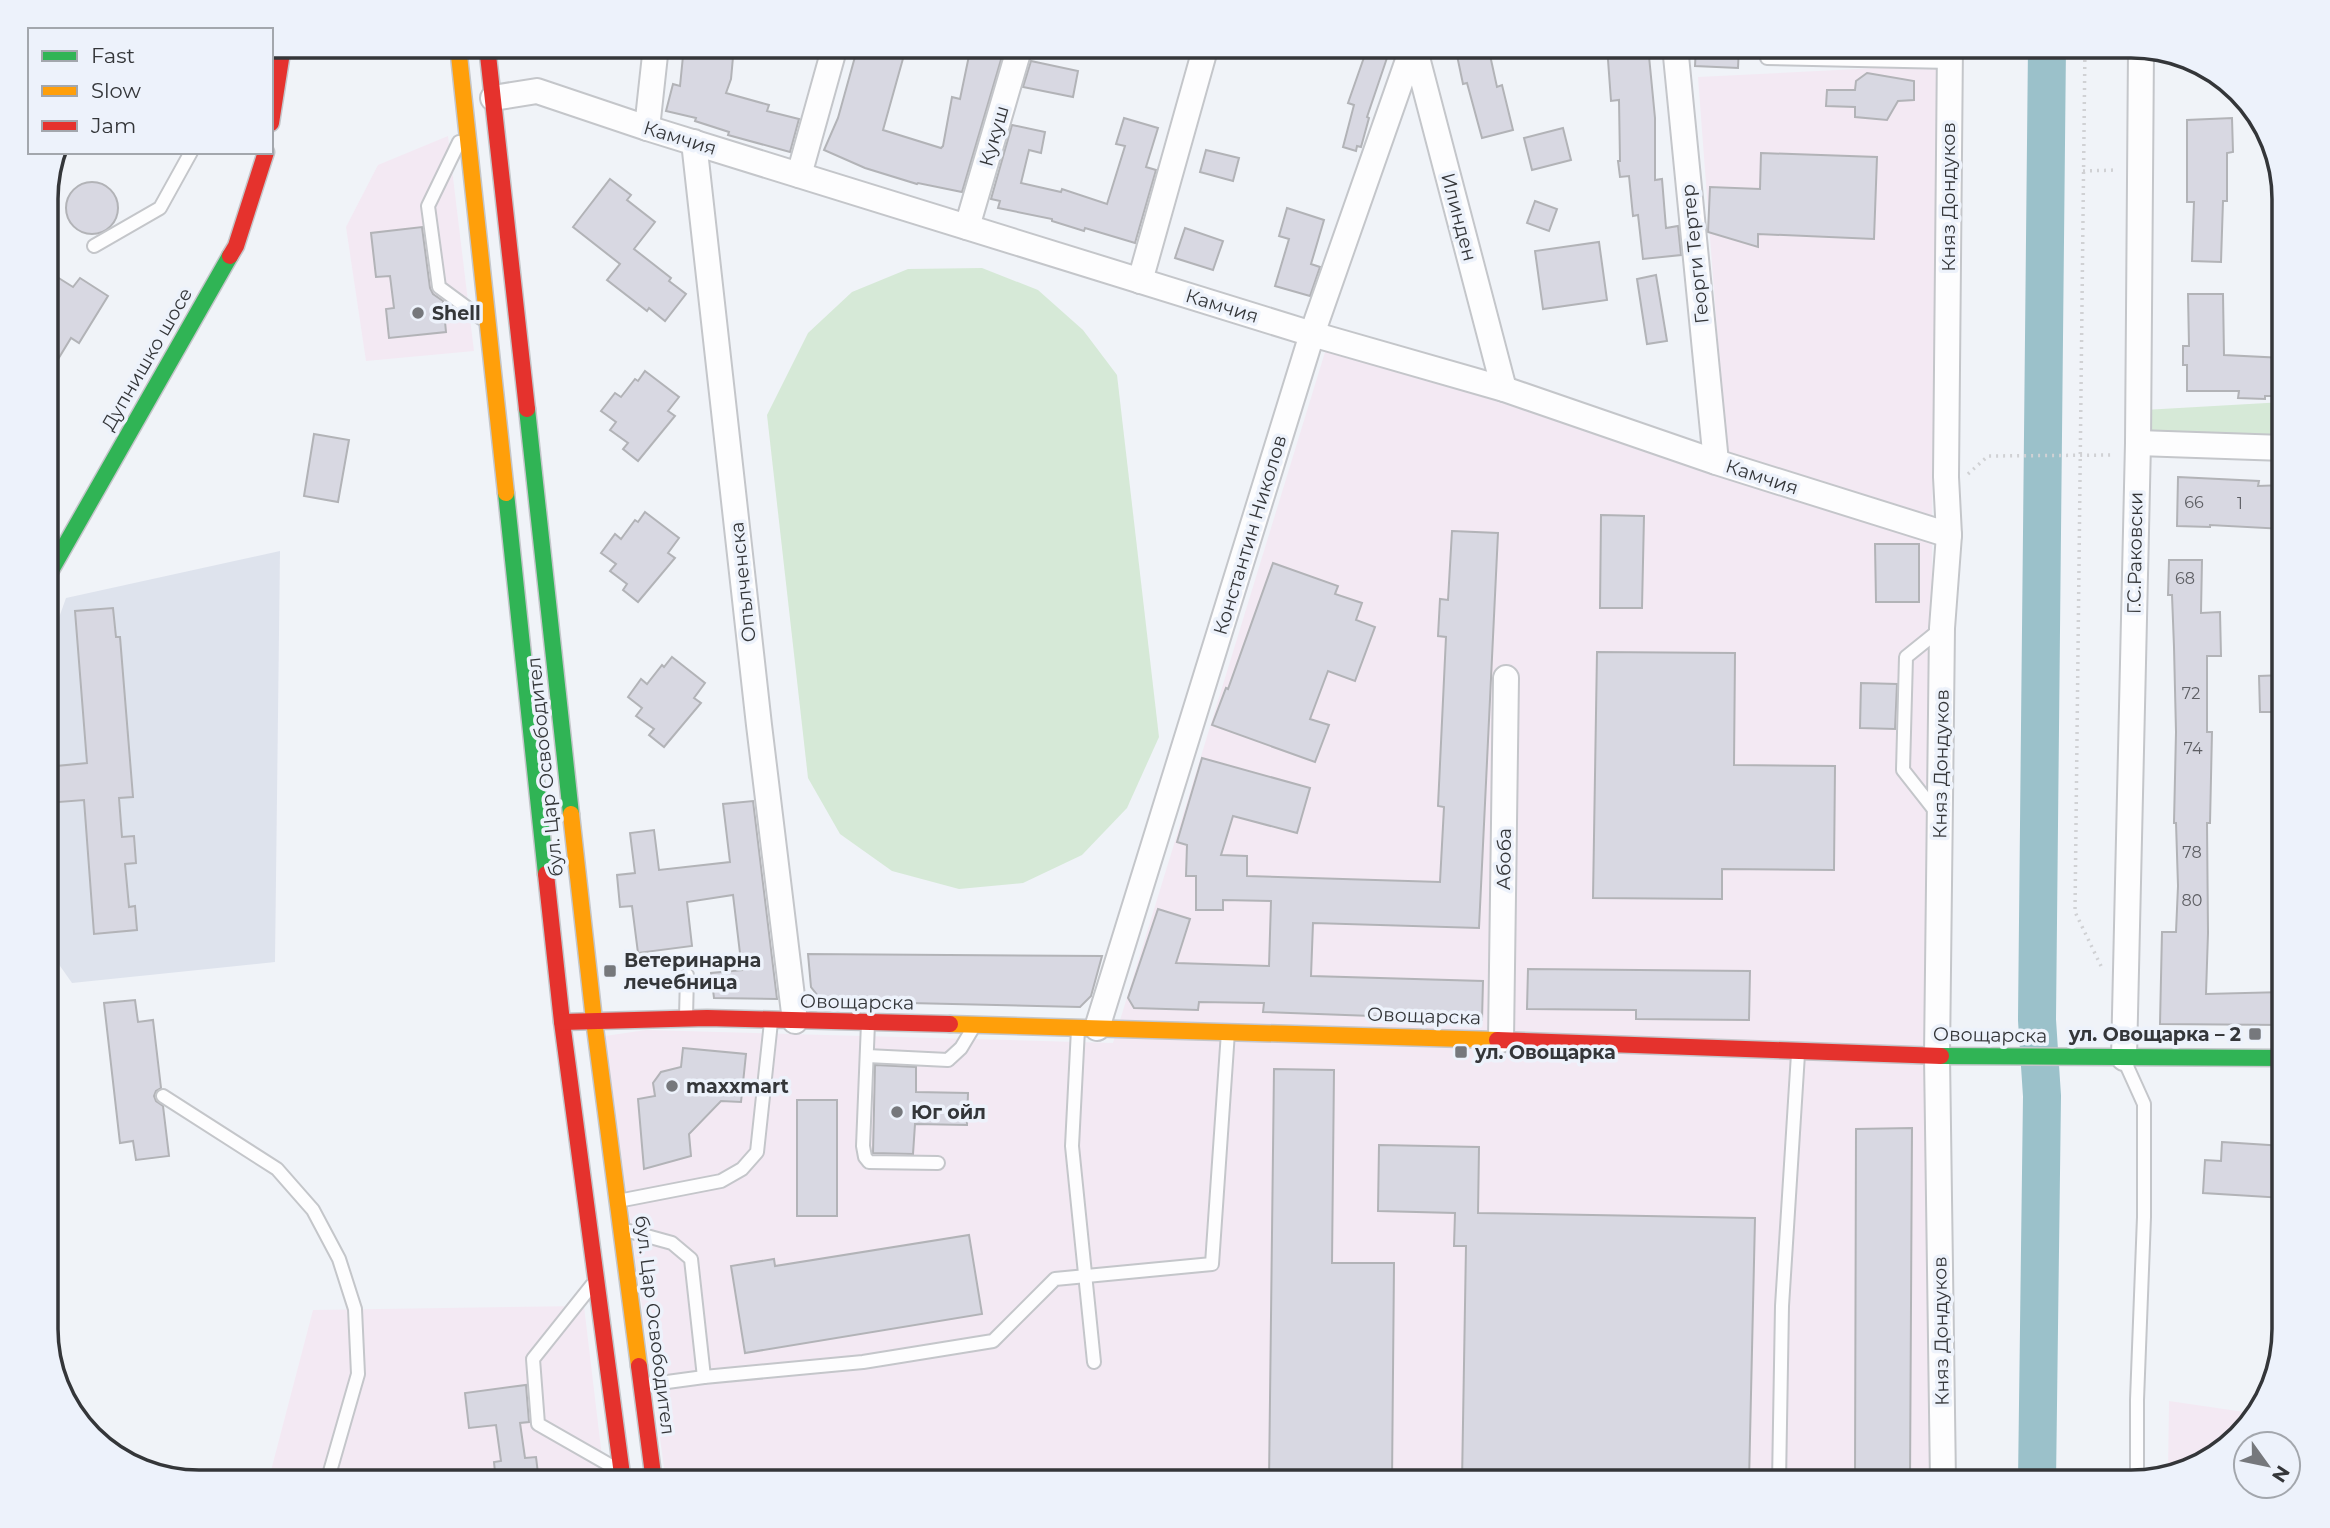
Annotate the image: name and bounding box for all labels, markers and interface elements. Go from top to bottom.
legend [28,28,273,154]
text: Fast [91,43,135,68]
text: Slow [91,78,141,103]
street label: Кукуш [974,103,1014,169]
text: Jam [90,113,136,138]
street label: Камчия [641,116,719,160]
street label: Княз Дондуков [1937,122,1960,272]
street label: Илинден [1436,170,1482,264]
street label: Георги Тертер [1676,183,1714,325]
street label: Дупнишко шосе [97,283,197,435]
street label: Камчия [1183,284,1261,328]
place label: Shell [432,302,481,325]
marker: Shell [410,305,426,321]
street label: Константин Николов [1209,432,1291,638]
street label: Камчия [1723,454,1801,500]
street label: Г.С.Раковски [2122,492,2148,614]
house number: 66 [2184,493,2204,512]
house number: 1 [2237,494,2243,513]
street label: Опълченска [725,521,761,643]
house number: 68 [2175,569,2195,588]
street label: бул. Цар Освободител [522,656,568,878]
house number: 72 [2182,684,2200,703]
street label: Княз Дондуков [1928,689,1954,839]
house number: 74 [2184,739,2203,758]
street label: Абоба [1492,828,1516,890]
house number: 78 [2182,843,2202,862]
house number: 80 [2182,891,2202,910]
place label: Ветеринарна лечебница [624,949,761,994]
marker: Ветеринарна лечебница [602,963,618,979]
street label: Овощарска [800,990,914,1014]
street label: Овощарска [1367,1003,1481,1029]
street label: Овощарска [1933,1023,2047,1047]
place label: ул. Овощарка – 2 [2068,1023,2241,1046]
marker: ул. Овощарка – 2 [2247,1026,2263,1042]
place label: ул. Овощарка [1474,1041,1616,1064]
marker: ул. Овощарка [1453,1044,1469,1060]
place label: maxxmart [686,1075,789,1098]
marker: maxxmart [664,1078,680,1094]
place label: Юг ойл [911,1101,986,1124]
marker: Юг ойл [889,1104,905,1120]
street label: бул. Цар Освободител [630,1214,680,1436]
street label: Княз Дондуков [1928,1256,1954,1406]
north arrow [2232,1430,2302,1500]
text: N [2267,1461,2295,1487]

